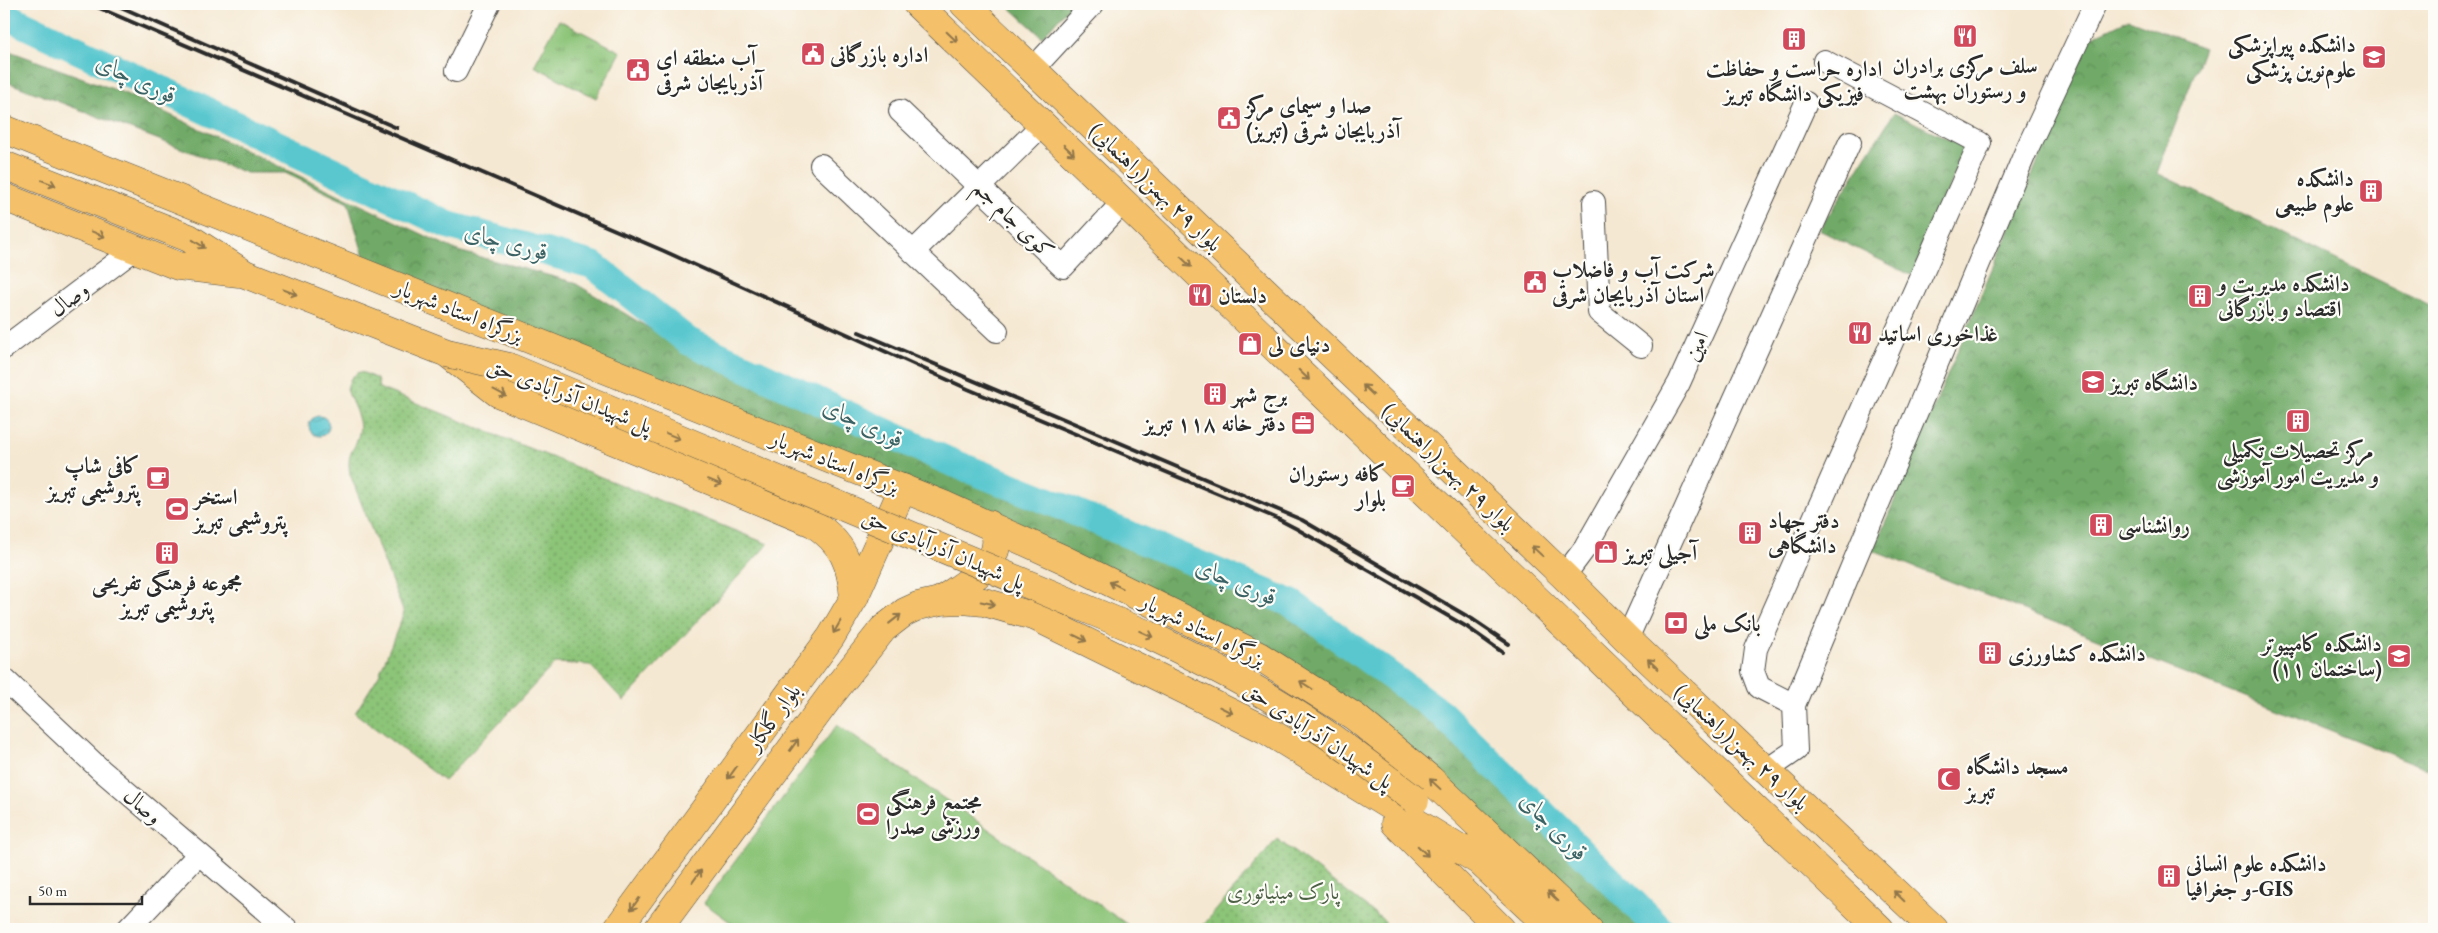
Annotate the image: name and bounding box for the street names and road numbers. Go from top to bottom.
street label: بلوار ٢٩ بهمن(راهنمایی) [1083,116,1229,259]
street label: کوی جام جم [963,173,1061,269]
street label: بزرگراه استاد شهریار [388,271,528,350]
street label: وصال [43,275,95,323]
street label: امین [1677,326,1715,366]
street label: پل شهیدان آذرآبادی حق [483,350,658,442]
street label: بلوار ٢٩ بهمن(راهنمایی) [1376,396,1522,539]
street label: بزرگراه استاد شهریار [764,422,904,501]
street label: پل شهیدان آذرآبادی حق [857,502,1032,599]
street label: بزرگراه استاد شهریار [1134,585,1271,674]
street label: پل شهیدان آذرآبادی حق [1238,674,1401,798]
street label: بلوار ٢٩ بهمن(راهنمایی) [1668,677,1816,818]
street label: بلوار گلکار [738,678,807,758]
street label: وصال [117,781,169,831]

